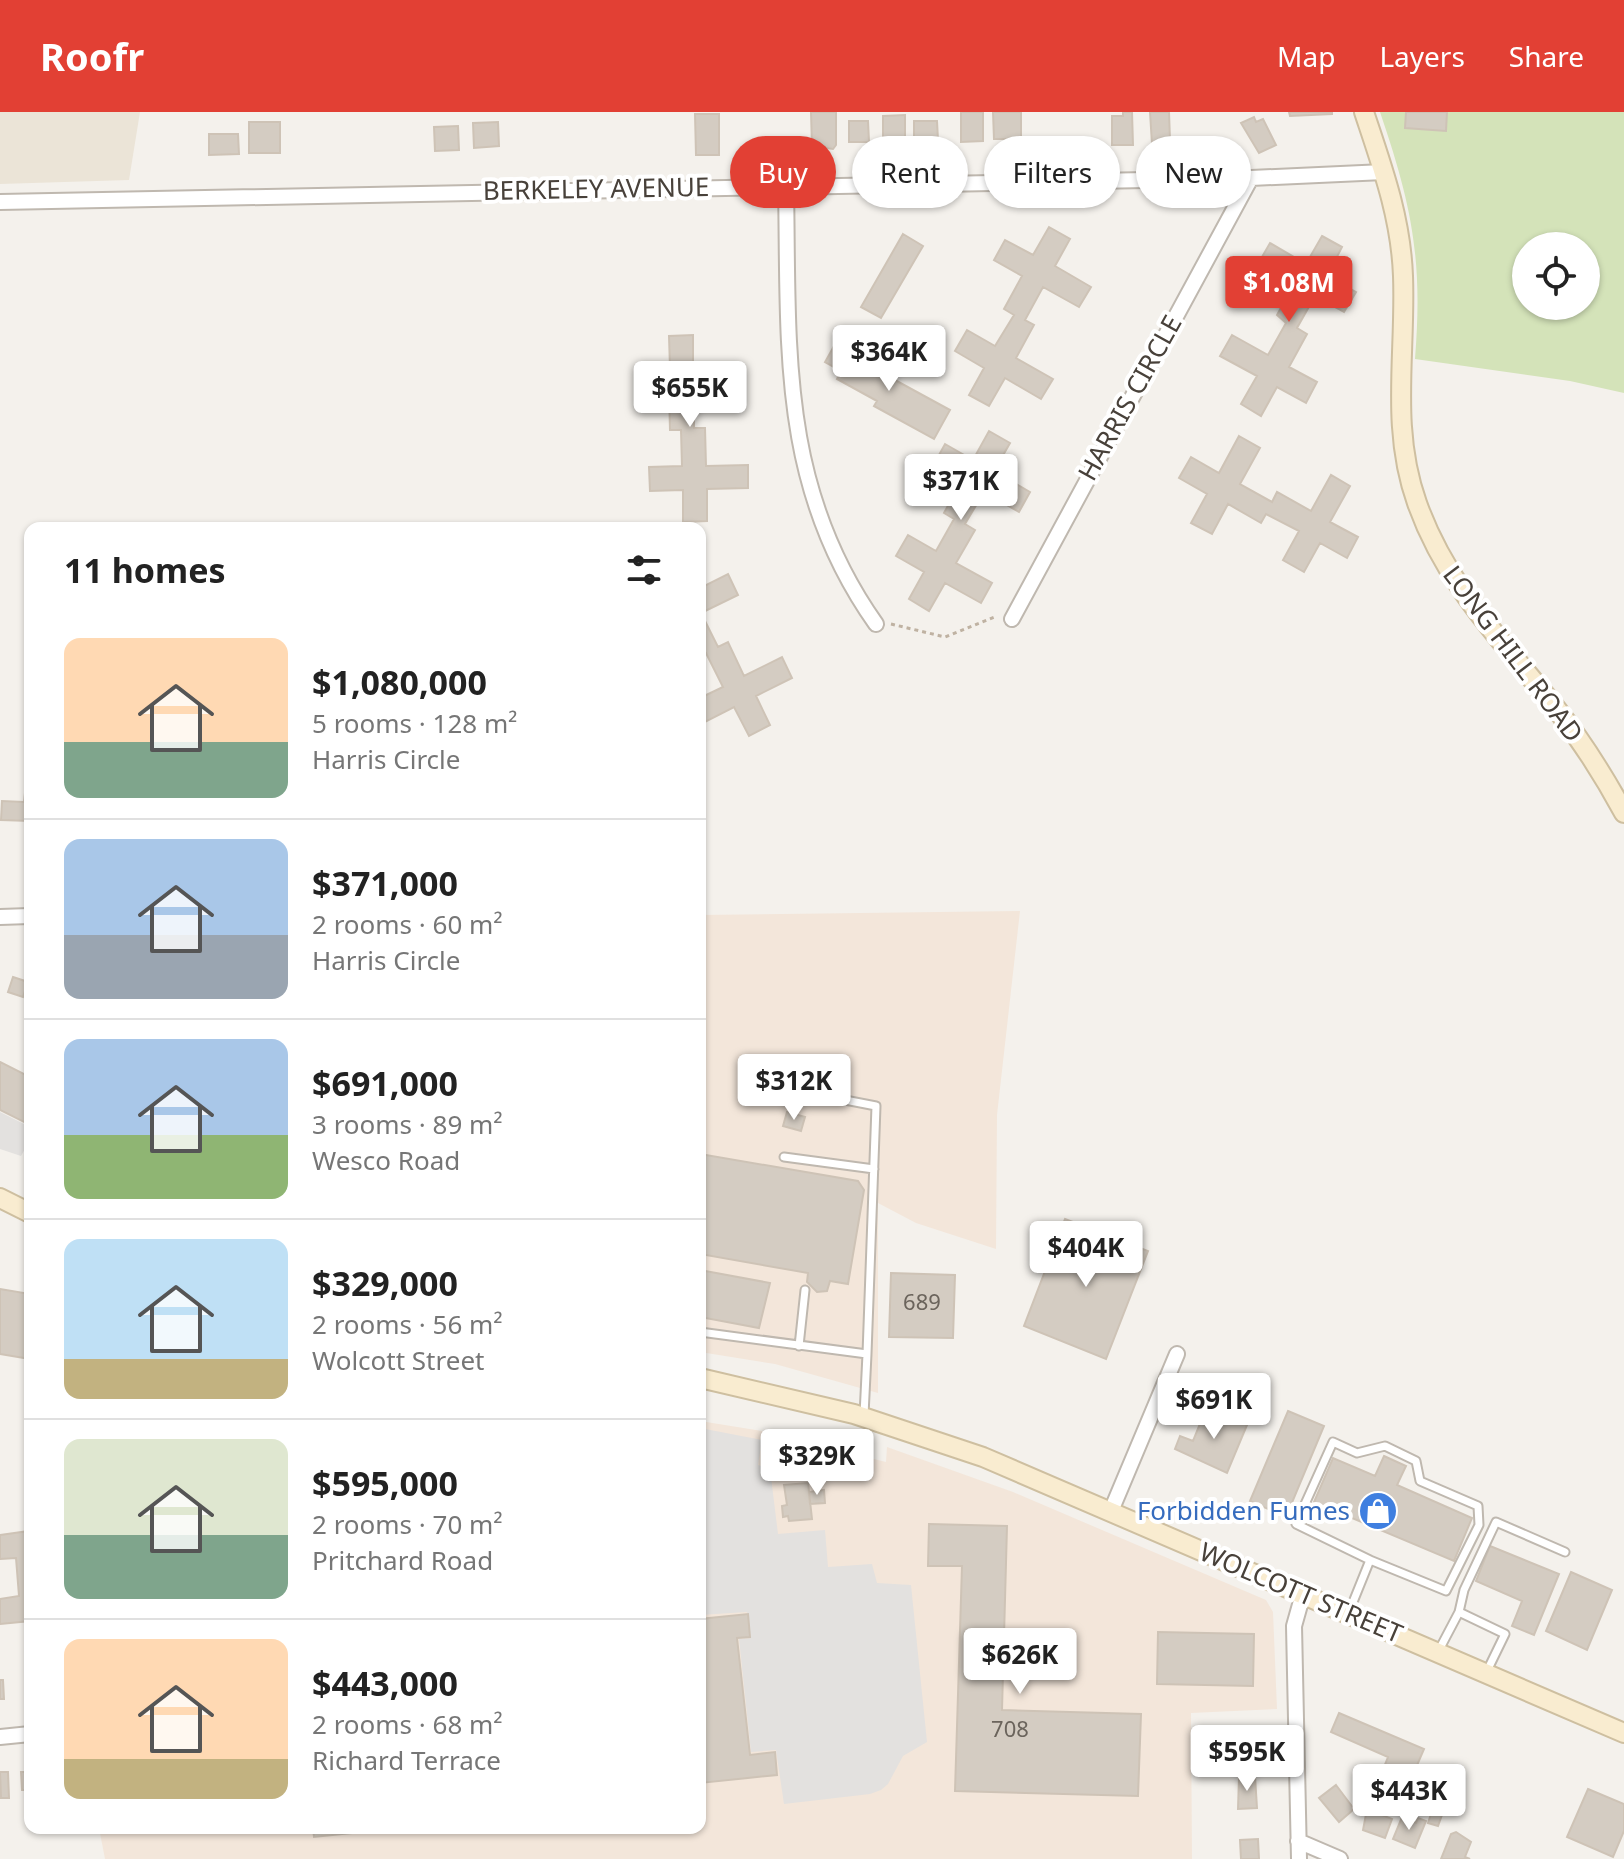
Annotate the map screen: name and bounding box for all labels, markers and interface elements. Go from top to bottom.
text: Roofr [40,30,144,82]
text: Map [1277,37,1335,75]
text: Layers [1379,37,1465,75]
text: Share [1509,37,1584,75]
chip: Buy [730,136,836,208]
chip: Rent [852,136,968,208]
chip: Filters [984,136,1120,208]
chip: New [1136,136,1251,208]
street label: BERKELEY AVENUE [482,168,710,208]
map controls [1512,232,1600,320]
button: locate [1512,232,1600,320]
pin: $1.08M [1224,256,1354,324]
text: $1.08M [1243,264,1335,300]
street label: HARRIS CIRCLE [1069,308,1189,487]
pin: $364K [833,325,945,393]
text: $364K [851,333,927,369]
pin: $655K [634,361,746,429]
text: $655K [652,369,728,405]
pin: $371K [905,454,1017,522]
text: $371K [923,462,999,498]
text: 11 homes [64,547,226,593]
icon: filters [622,548,666,592]
street label: LONG HILL ROAD [1435,558,1592,749]
text: $1,080,000 [312,659,487,705]
icon: home [128,670,224,766]
text: 5 rooms · 128 m² [312,705,517,741]
text: Harris Circle [312,741,460,777]
text: $371,000 [312,860,458,906]
icon: home [128,871,224,967]
text: 2 rooms · 60 m² [312,906,502,942]
text: Harris Circle [312,942,460,978]
pin: $312K [738,1054,850,1122]
text: $691,000 [312,1060,458,1106]
text: $312K [756,1062,832,1098]
icon: home [128,1071,224,1167]
text: 3 rooms · 89 m² [312,1106,502,1142]
text: Wesco Road [312,1142,460,1178]
pin: $404K [1030,1221,1142,1289]
text: $404K [1048,1229,1124,1265]
text: $329,000 [312,1260,458,1306]
icon: home [128,1271,224,1367]
house number: 689 [903,1286,941,1316]
text: 2 rooms · 56 m² [312,1306,502,1342]
text: Wolcott Street [312,1342,484,1378]
pin: $691K [1158,1373,1270,1441]
text: $691K [1176,1381,1252,1417]
pin: $329K [761,1429,873,1497]
text: $329K [779,1437,855,1473]
text: $595,000 [312,1460,458,1506]
icon: home [128,1471,224,1567]
shop icon: Forbidden Fumes [1357,1490,1399,1532]
place label: Forbidden Fumes [1137,1492,1350,1528]
text: 2 rooms · 70 m² [312,1506,502,1542]
street label: WOLCOTT STREET [1194,1533,1409,1651]
text: Pritchard Road [312,1542,493,1578]
pin: $626K [964,1628,1076,1696]
text: $626K [982,1636,1058,1672]
text: $443,000 [312,1660,458,1706]
icon: home [128,1671,224,1767]
text: 2 rooms · 68 m² [312,1706,502,1742]
house number: 708 [991,1713,1029,1743]
pin: $595K [1191,1725,1303,1793]
text: $595K [1209,1733,1285,1769]
text: Richard Terrace [312,1742,501,1778]
pin: $443K [1353,1764,1465,1832]
text: $443K [1371,1772,1447,1808]

